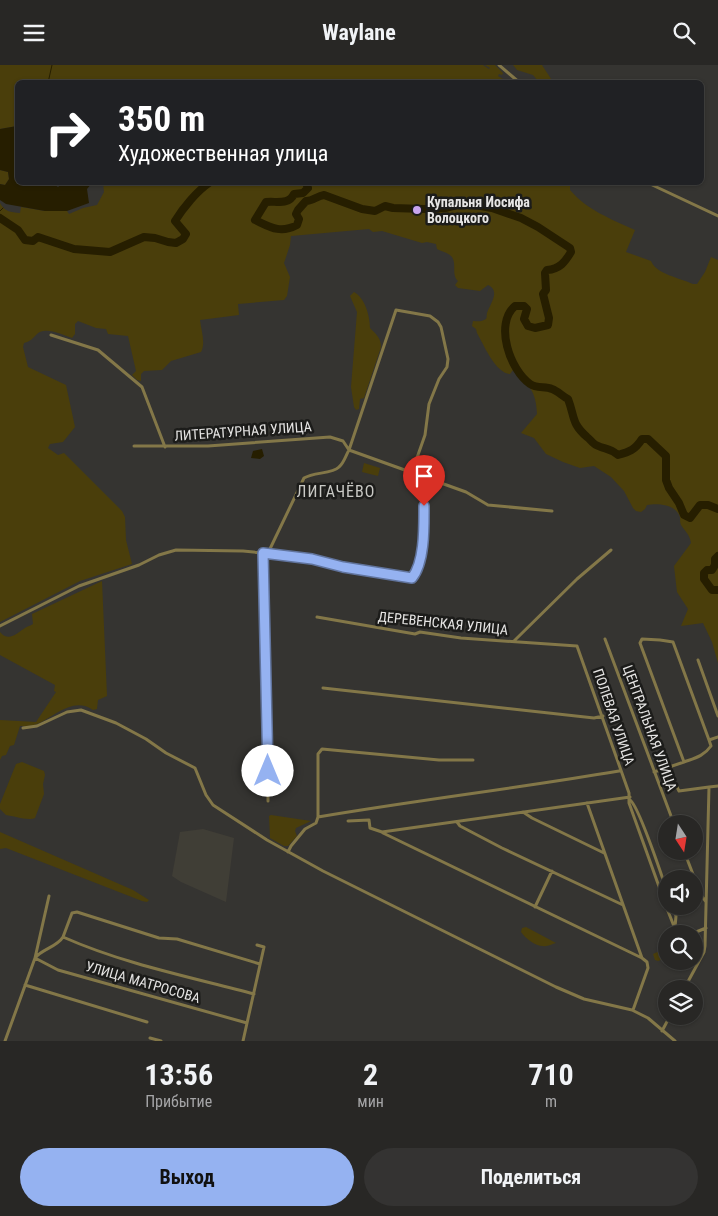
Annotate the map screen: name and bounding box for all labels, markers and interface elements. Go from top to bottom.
icon: menu [20,19,48,47]
icon: search [670,19,698,47]
text: Waylane [322,20,396,45]
text: 350 m [118,99,205,140]
icon: right [35,100,100,165]
text: Художественная улица [118,141,328,166]
place label: Купальня Иосифа Волоцкого [427,194,530,226]
marker: Купальня Иосифа Волоцкого [411,204,423,216]
street label: ЛИТЕРАТУРНАЯ УЛИЦА [174,418,312,444]
pin [403,455,445,506]
icon: arrive [410,462,438,490]
district label: ЛИГАЧЁВО [297,482,375,501]
street label: ДЕРЕВЕНСКАЯ УЛИЦА [377,608,509,638]
street label: ЦЕНТРАЛЬНАЯ УЛИЦА [620,663,680,793]
street label: ПОЛЕВАЯ УЛИЦА [590,667,638,767]
position arrow [241,744,293,796]
north arrow [658,815,702,860]
map controls [658,815,703,1025]
button: sound [658,870,703,915]
button: search [658,925,703,970]
street label: УЛИЦА МАТРОСОВА [84,958,202,1006]
button: layers [658,980,703,1025]
text: 13:56 [144,1057,213,1092]
text: 2 [363,1057,378,1092]
text: 710 [528,1057,574,1092]
text: Прибытие [145,1092,212,1111]
text: мин [357,1092,384,1111]
text: m [545,1092,557,1111]
button: Выход [20,1148,354,1206]
button: Поделиться [364,1148,698,1206]

